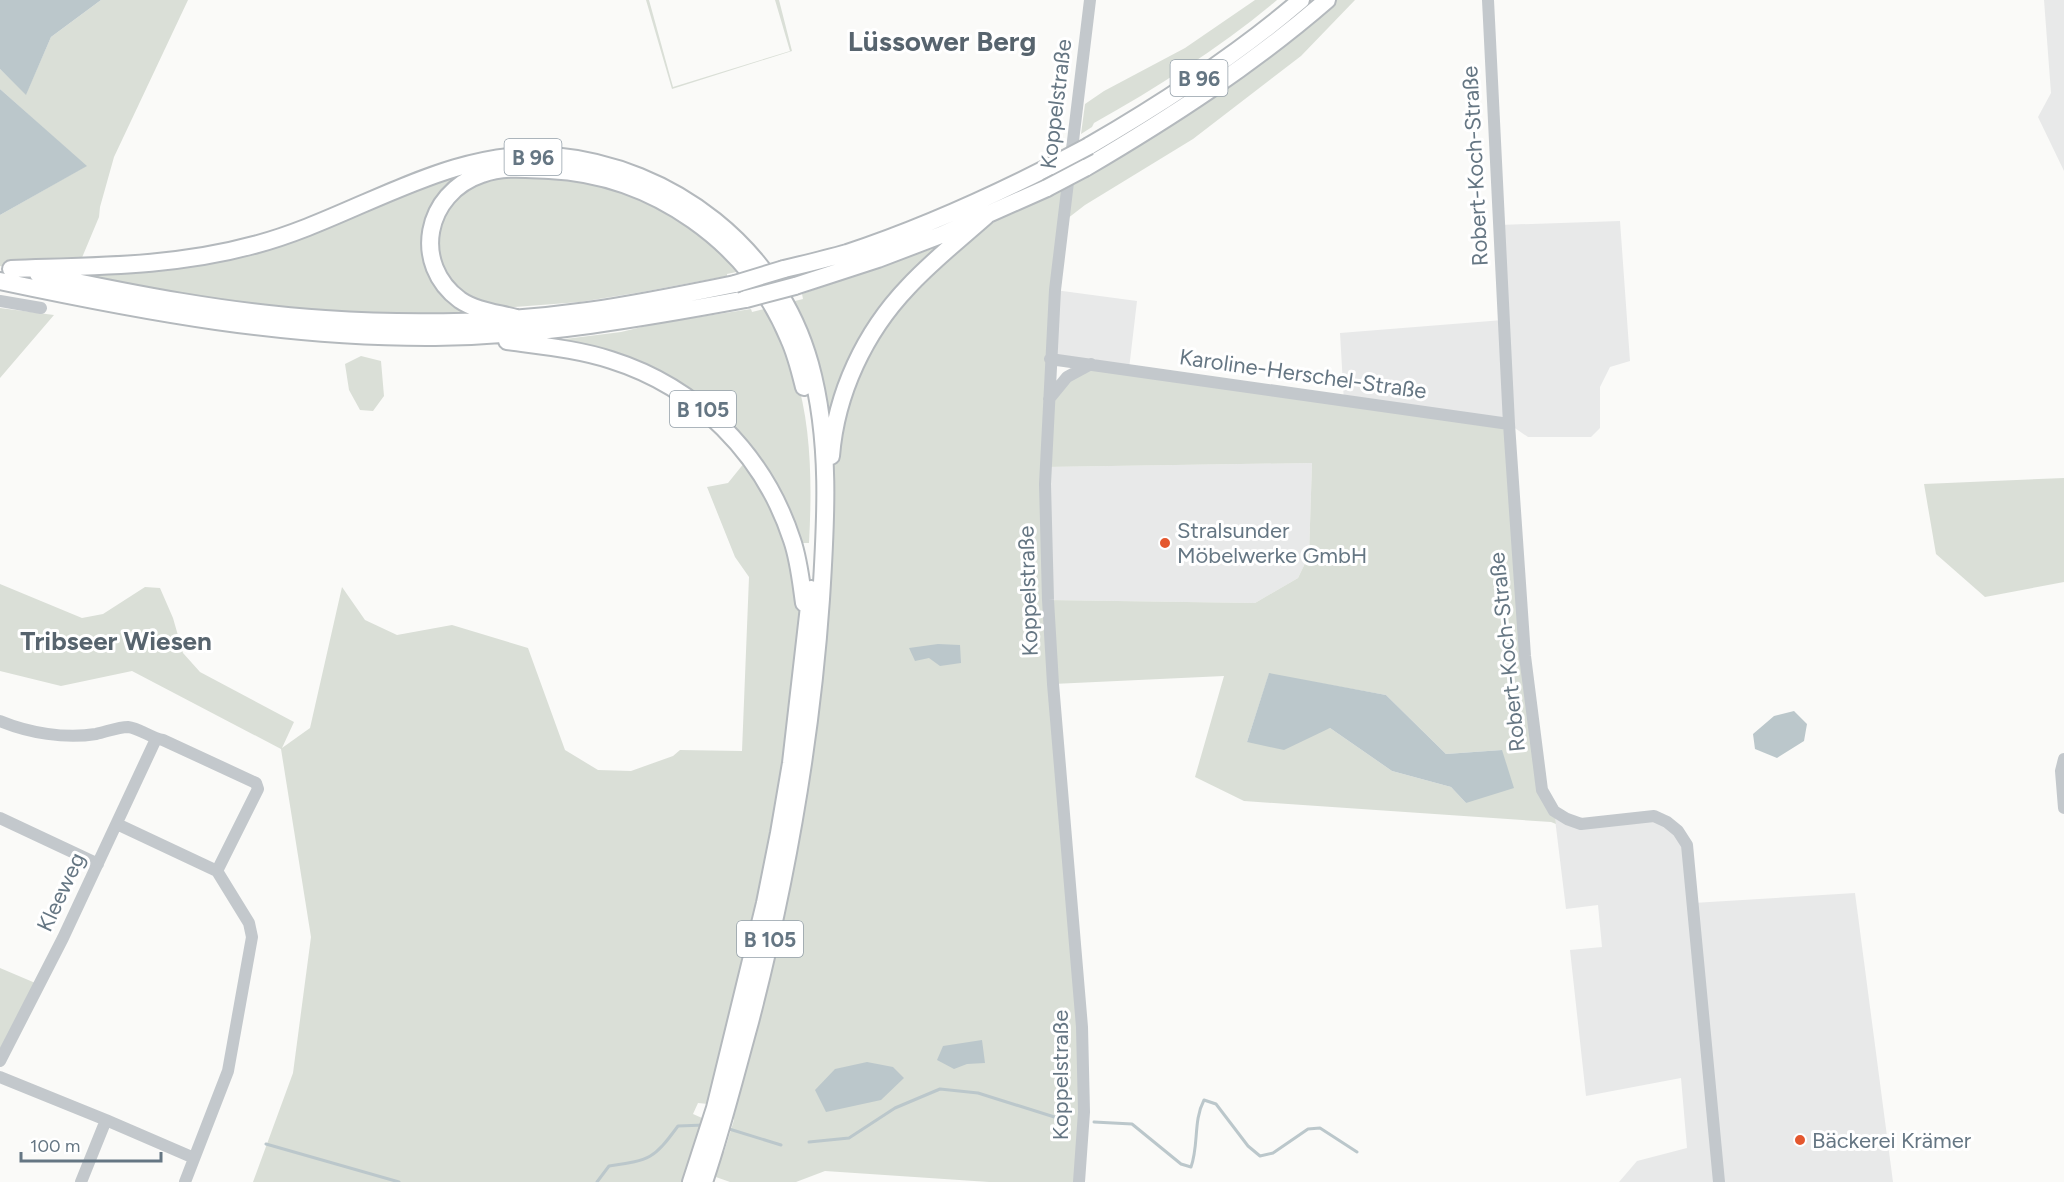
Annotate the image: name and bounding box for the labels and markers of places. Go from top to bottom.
place label: Stralsunder Möbelwerke GmbH [1177,517,1367,569]
marker: Stralsunder Möbelwerke GmbH [1158,536,1172,550]
place label: Bäckerei Krämer [1812,1127,1972,1154]
marker: Bäckerei Krämer [1793,1133,1807,1147]

